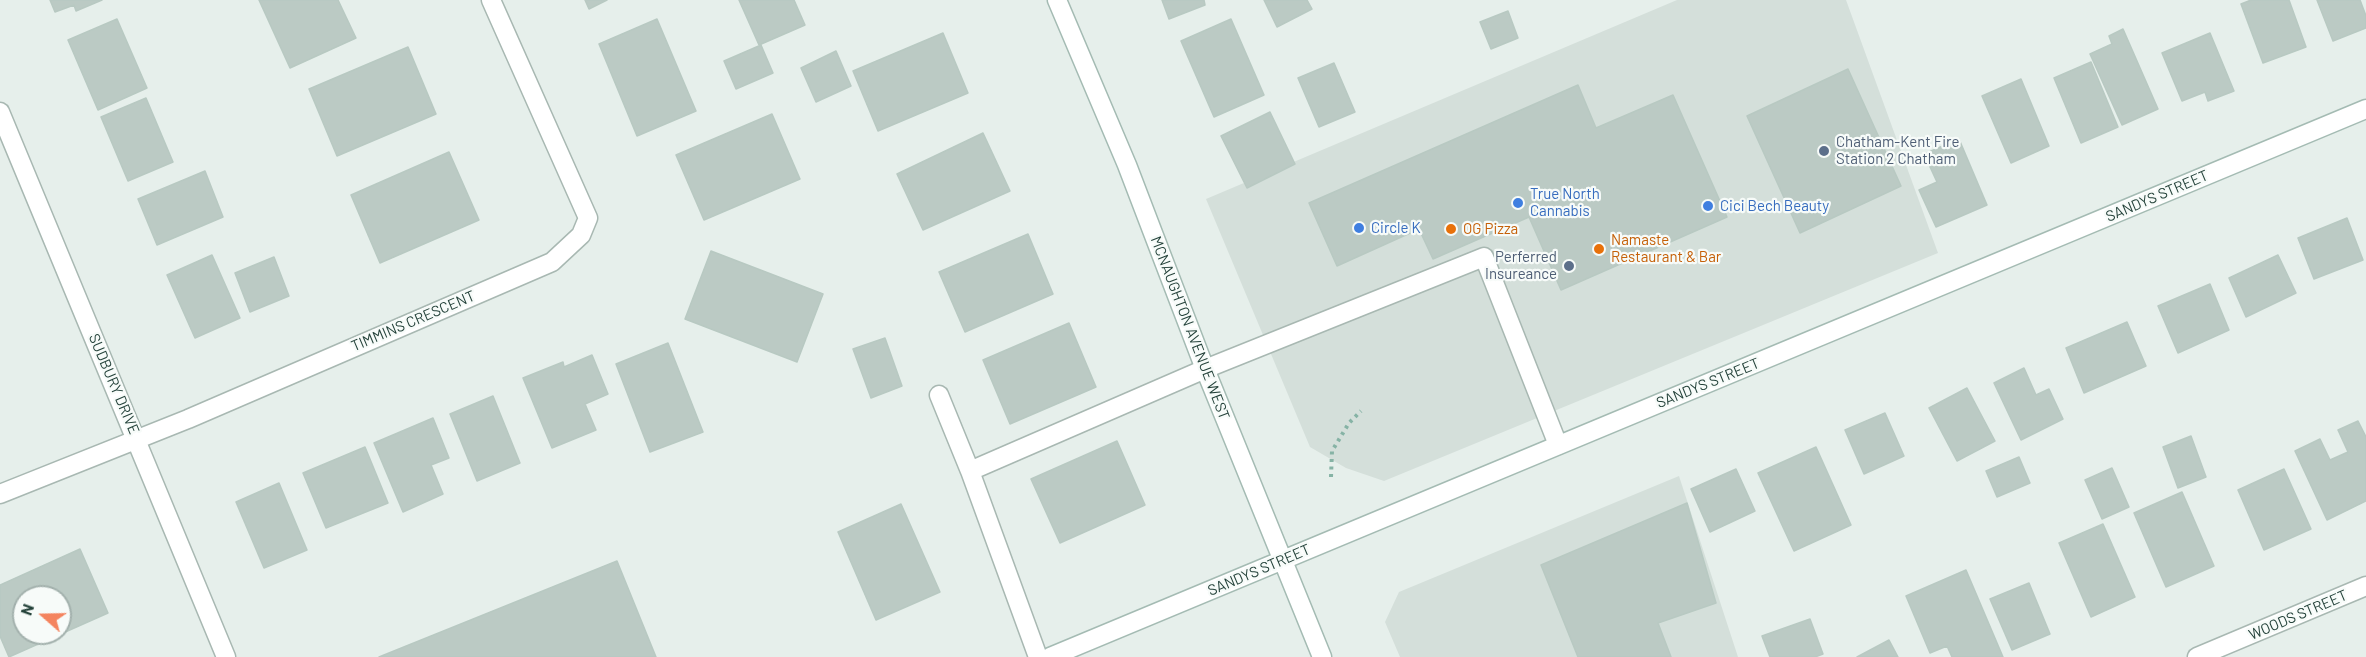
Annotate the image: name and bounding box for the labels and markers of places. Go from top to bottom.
place label: Chatham-Kent Fire Station 2 Chatham [1836,133,1959,168]
marker: Chatham-Kent Fire Station 2 Chatham [1817,144,1831,158]
place label: True North Cannabis [1530,185,1600,220]
marker: True North Cannabis [1511,196,1525,210]
place label: Cici Bech Beauty [1720,197,1829,215]
marker: Cici Bech Beauty [1701,199,1715,213]
place label: Circle K [1371,219,1421,237]
place label: OG Pizza [1463,220,1518,238]
marker: Circle K [1352,221,1366,235]
marker: OG Pizza [1444,222,1458,236]
place label: Namaste Restaurant & Bar [1611,231,1721,266]
marker: Namaste Restaurant & Bar [1592,242,1606,256]
place label: Perferred Insureance [1485,248,1557,283]
marker: Perferred Insureance [1562,259,1576,273]

